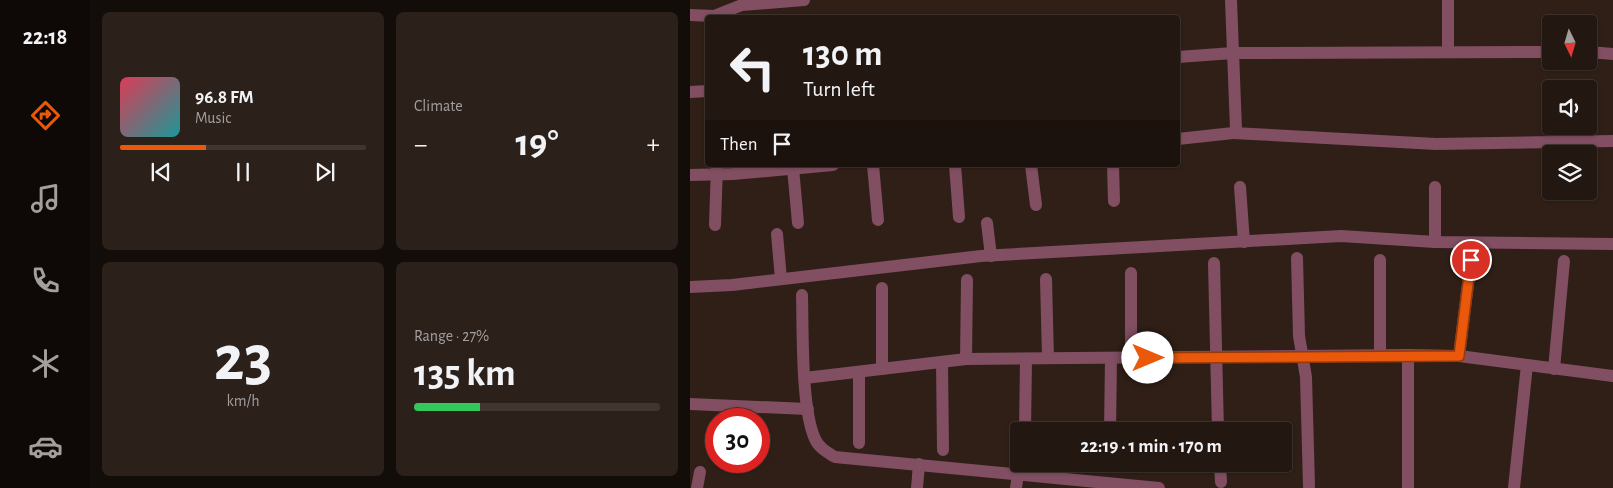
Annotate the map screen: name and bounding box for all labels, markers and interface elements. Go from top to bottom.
north arrow [1542,15,1598,70]
map controls [1542,15,1597,200]
text: 22:18 [23,26,67,48]
icon: left [720,35,785,100]
text: 130 m [803,37,882,72]
text: Turn left [803,78,875,100]
button: sound [1542,80,1597,135]
text: 96.8 FM [195,88,254,107]
icon: directions [28,98,63,133]
text: Climate [414,98,463,114]
text: Music [195,110,231,126]
text: 19° [515,125,559,163]
icon: arrive [768,130,796,158]
text: − [414,131,427,159]
text: + [647,131,660,159]
text: Then [720,135,758,154]
button: layers [1542,145,1597,200]
icon: previous [147,158,175,186]
icon: pause [229,158,257,186]
icon: next [311,158,339,186]
icon: music [28,181,63,216]
pin [1450,239,1492,281]
icon: arrive [1457,246,1485,274]
icon: phone [28,263,63,298]
text: 23 [214,327,272,392]
text: Range · 27% [414,328,489,344]
position arrow [1121,331,1173,383]
icon: climate [28,346,63,381]
text: 135 km [414,355,516,393]
text: km/h [226,393,260,409]
speed limit sign: 30 [705,408,770,473]
icon: car [28,429,63,464]
text: 22:19 · 1 min · 170 m [1080,437,1222,456]

